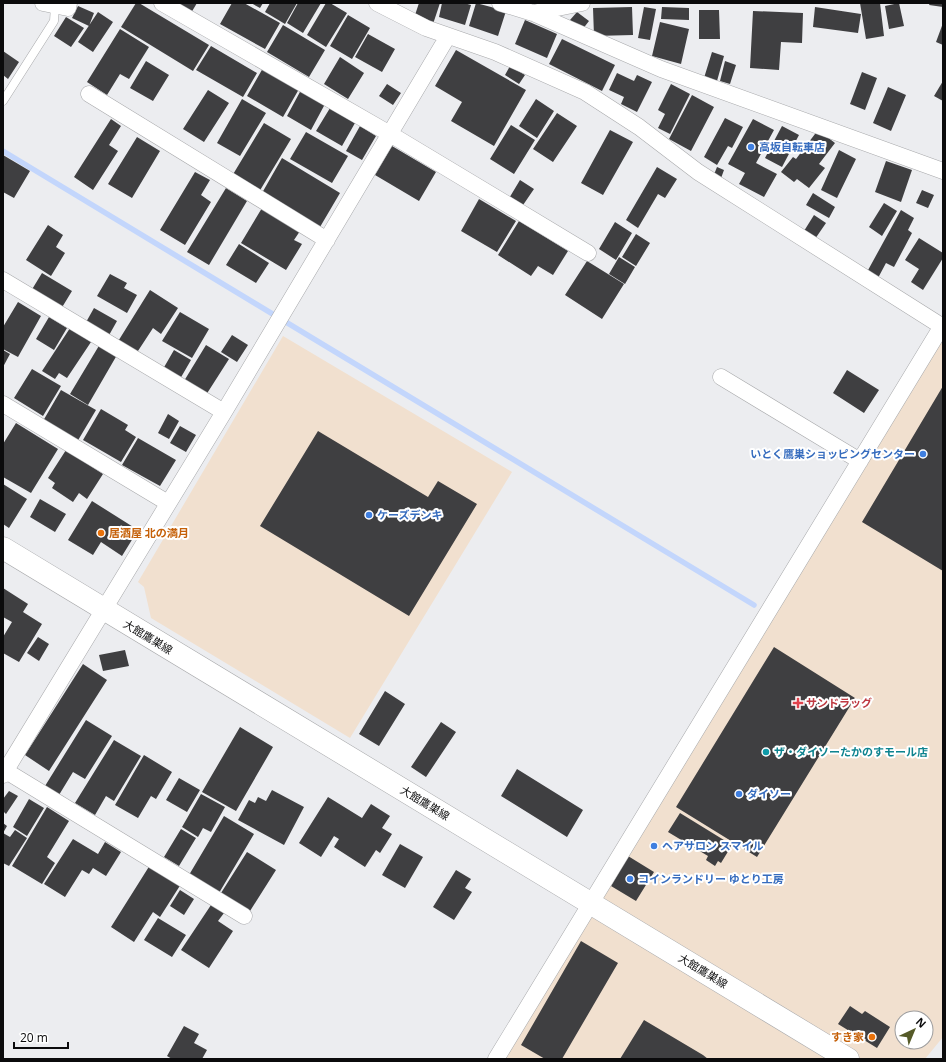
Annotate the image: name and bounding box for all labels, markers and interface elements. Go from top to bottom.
place label: 高坂自転車店 [759,139,825,154]
marker: 高坂自転車店 [746,142,756,152]
place label: いとく鷹巣ショッピングセンター [750,446,915,461]
marker: いとく鷹巣ショッピングセンター [918,449,928,459]
place label: ケーズデンキ [377,507,442,522]
marker: ケーズデンキ [364,510,374,520]
place label: 居酒屋 北の満月 [109,525,189,540]
marker: 居酒屋 北の満月 [96,528,106,538]
street label: 大館鷹巣線 [121,616,176,657]
place label: サンドラッグ [806,695,872,710]
marker: サンドラッグ [793,698,803,708]
place label: ザ・ダイソーたかのすモール店 [774,744,928,759]
marker: ザ・ダイソーたかのすモール店 [761,747,771,757]
street label: 大館鷹巣線 [398,782,453,823]
place label: ダイソー [747,786,791,801]
marker: ダイソー [734,789,744,799]
place label: ヘアサロン スマイル [662,838,764,853]
marker: ヘアサロン スマイル [649,841,659,851]
place label: コインランドリー ゆとり工房 [638,871,784,886]
marker: コインランドリー ゆとり工房 [625,874,635,884]
street label: 大館鷹巣線 [676,950,731,991]
north arrow [894,1010,934,1050]
text: N [913,1014,930,1031]
scale bar [14,1024,68,1050]
text: 20 m [20,1029,48,1046]
place label: すき家 [831,1029,864,1044]
marker: すき家 [867,1032,877,1042]

